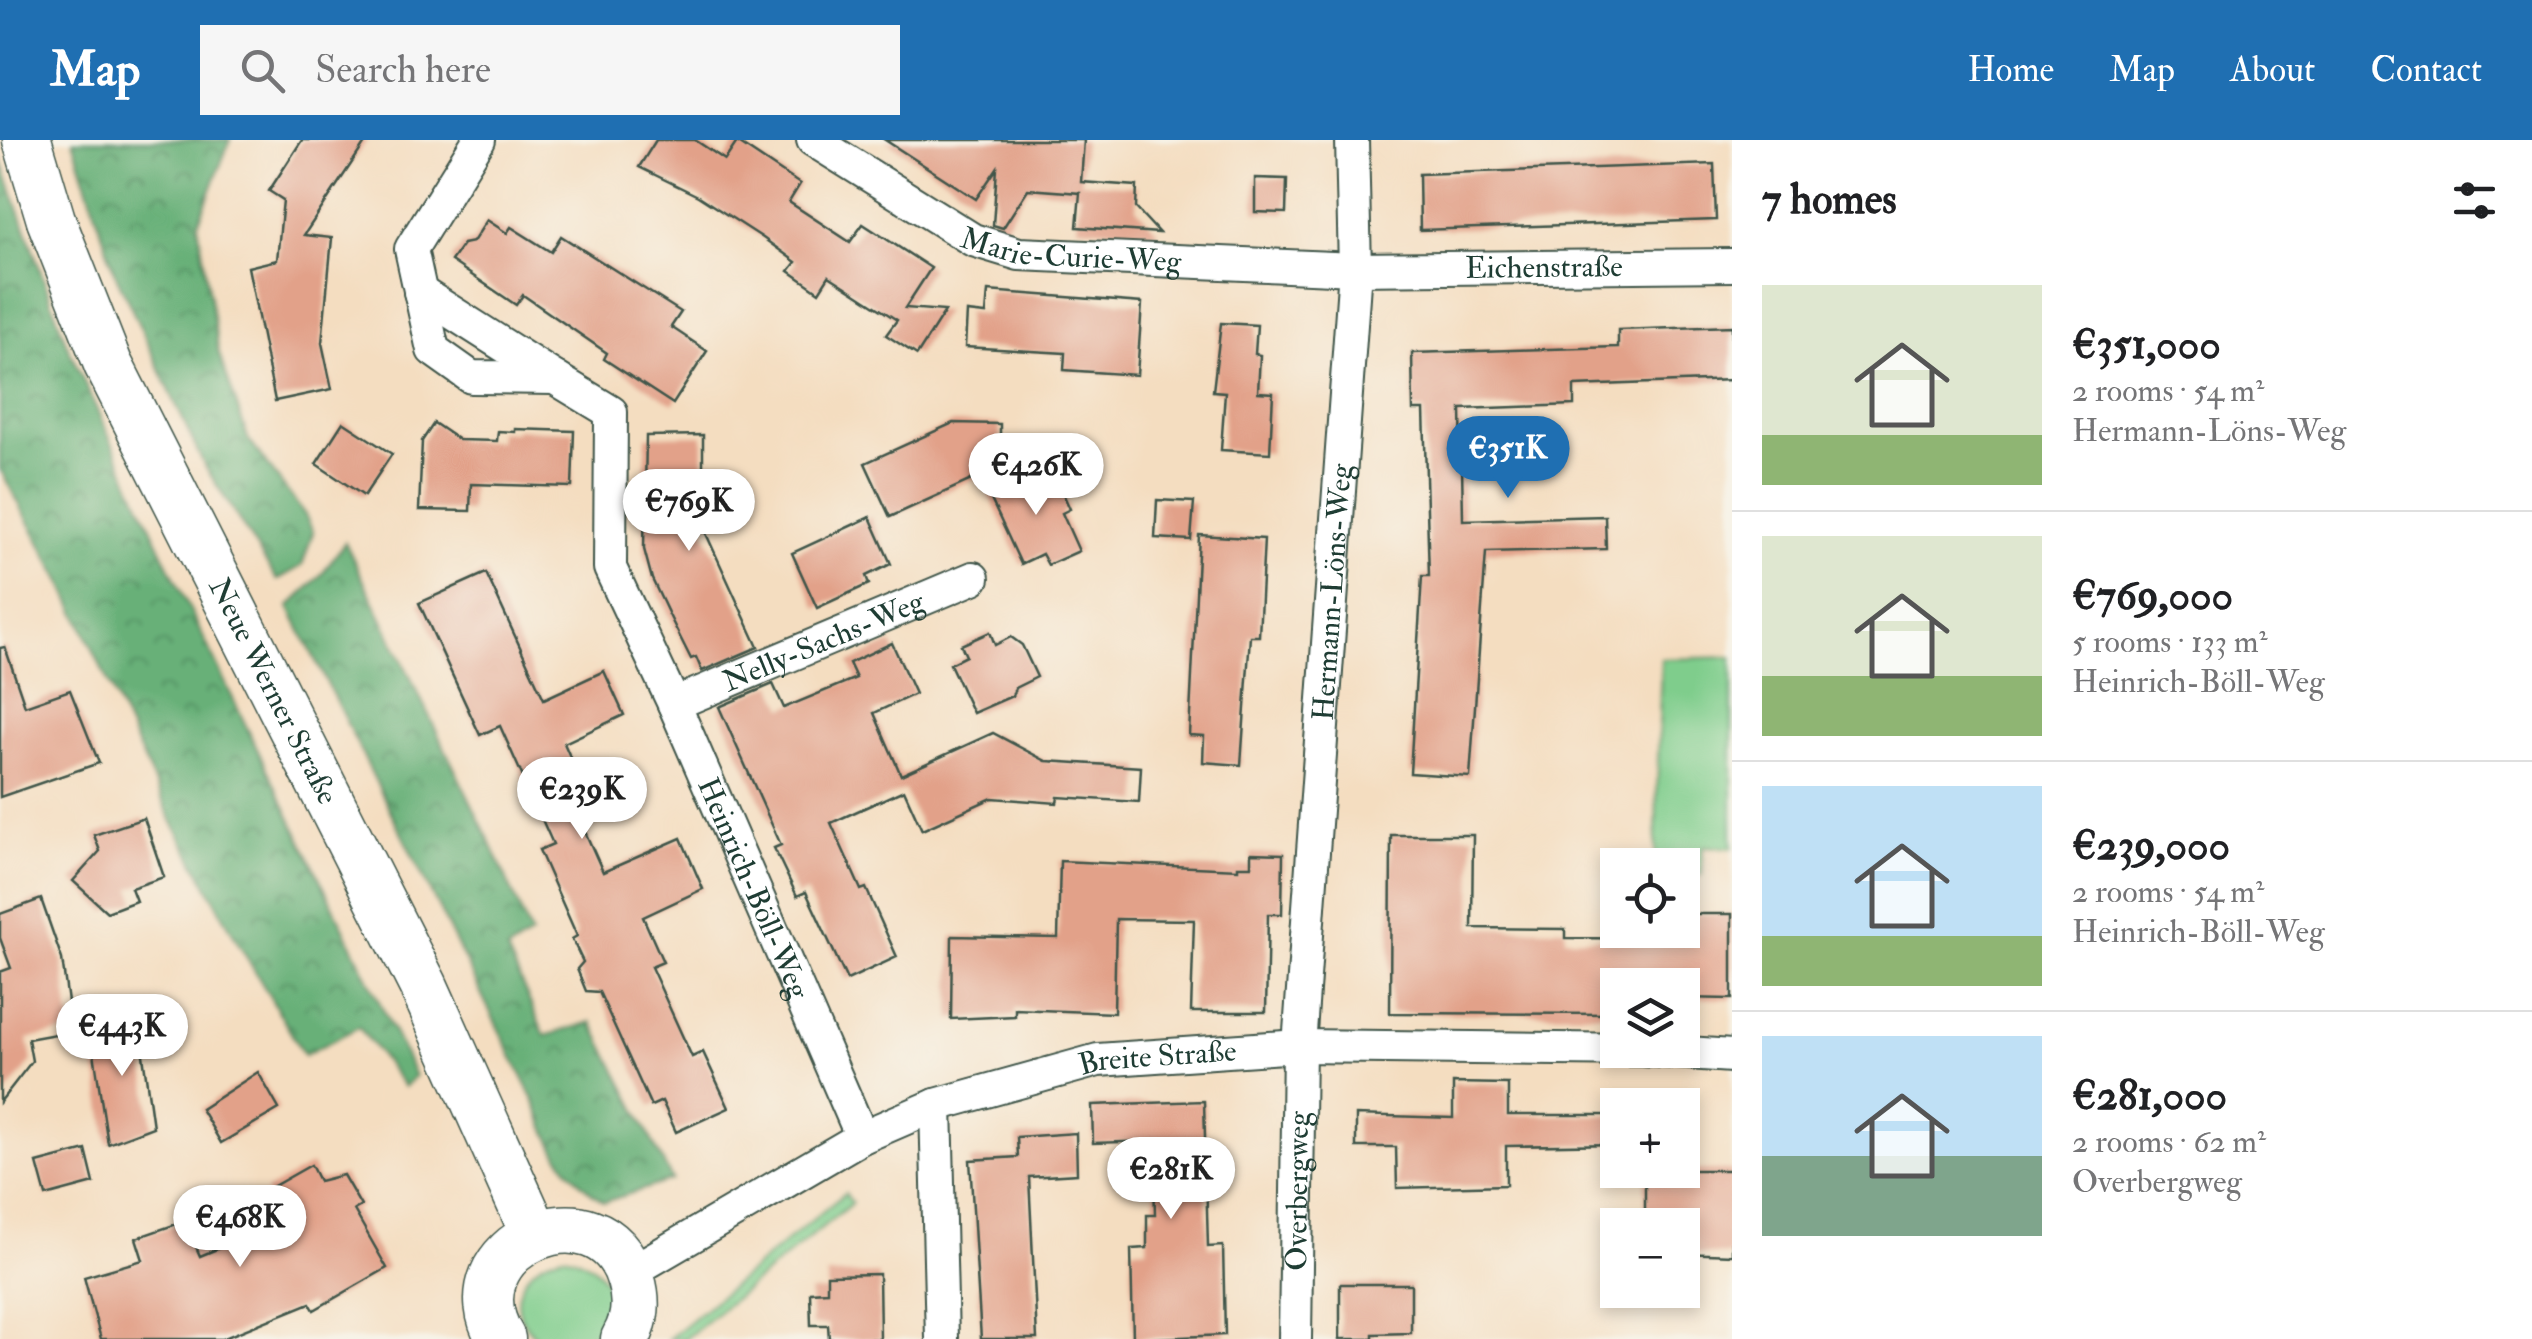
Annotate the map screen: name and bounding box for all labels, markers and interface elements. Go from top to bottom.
search box [200,25,900,115]
text: Map [50,40,140,100]
icon: search [235,43,290,98]
text: Search here [315,46,491,94]
text: Home [1967,48,2054,92]
text: Map [2109,48,2175,92]
text: About [2230,48,2315,92]
text: Contact [2370,48,2482,92]
icon: filters [2447,173,2502,228]
text: 7 homes [1762,174,1897,226]
street label: Marie-Curie-Weg [956,219,1183,280]
street label: Eichenstraße [1465,248,1623,286]
text: €351,000 [2072,319,2221,371]
icon: home [1842,325,1962,445]
text: 2 rooms · 54 m² [2072,371,2264,411]
text: Hermann-Löns-Weg [2072,411,2346,451]
pin: €351K [1438,416,1578,501]
text: €351K [1469,428,1547,468]
pin: €426K [966,433,1106,518]
text: €426K [991,445,1081,485]
street label: Hermann-Löns-Weg [1304,461,1359,722]
pin: €769K [619,469,759,554]
text: €769K [645,481,733,521]
text: €769,000 [2072,570,2233,622]
street label: Neue Werner Straße [201,572,347,810]
icon: home [1842,576,1962,696]
street label: Nelly-Sachs-Weg [717,582,931,700]
text: 5 rooms · 133 m² [2072,622,2268,662]
text: Heinrich-Böll-Weg [2072,662,2325,702]
pin: €239K [512,757,652,842]
text: €239K [539,769,625,809]
street label: Heinrich-Böll-Weg [690,772,819,1005]
text: €239,000 [2072,820,2230,872]
icon: home [1842,826,1962,946]
map controls [1600,848,1700,1308]
button: locate [1600,848,1700,948]
text: 2 rooms · 54 m² [2072,872,2264,912]
text: Heinrich-Böll-Weg [2072,912,2325,952]
button: layers [1600,968,1700,1068]
pin: €443K [52,994,192,1079]
text: €443K [78,1006,166,1046]
street label: Breite Straße [1074,1032,1238,1083]
text: €281,000 [2072,1070,2227,1122]
icon: home [1842,1076,1962,1196]
button: + [1600,1088,1700,1188]
street label: Overbergweg [1277,1110,1317,1271]
text: 2 rooms · 62 m² [2072,1122,2266,1162]
pin: €281K [1101,1137,1241,1222]
text: €281K [1129,1149,1213,1189]
text: Overbergweg [2072,1162,2242,1202]
pin: €468K [170,1185,310,1270]
text: €468K [195,1197,285,1237]
button: − [1600,1208,1700,1308]

